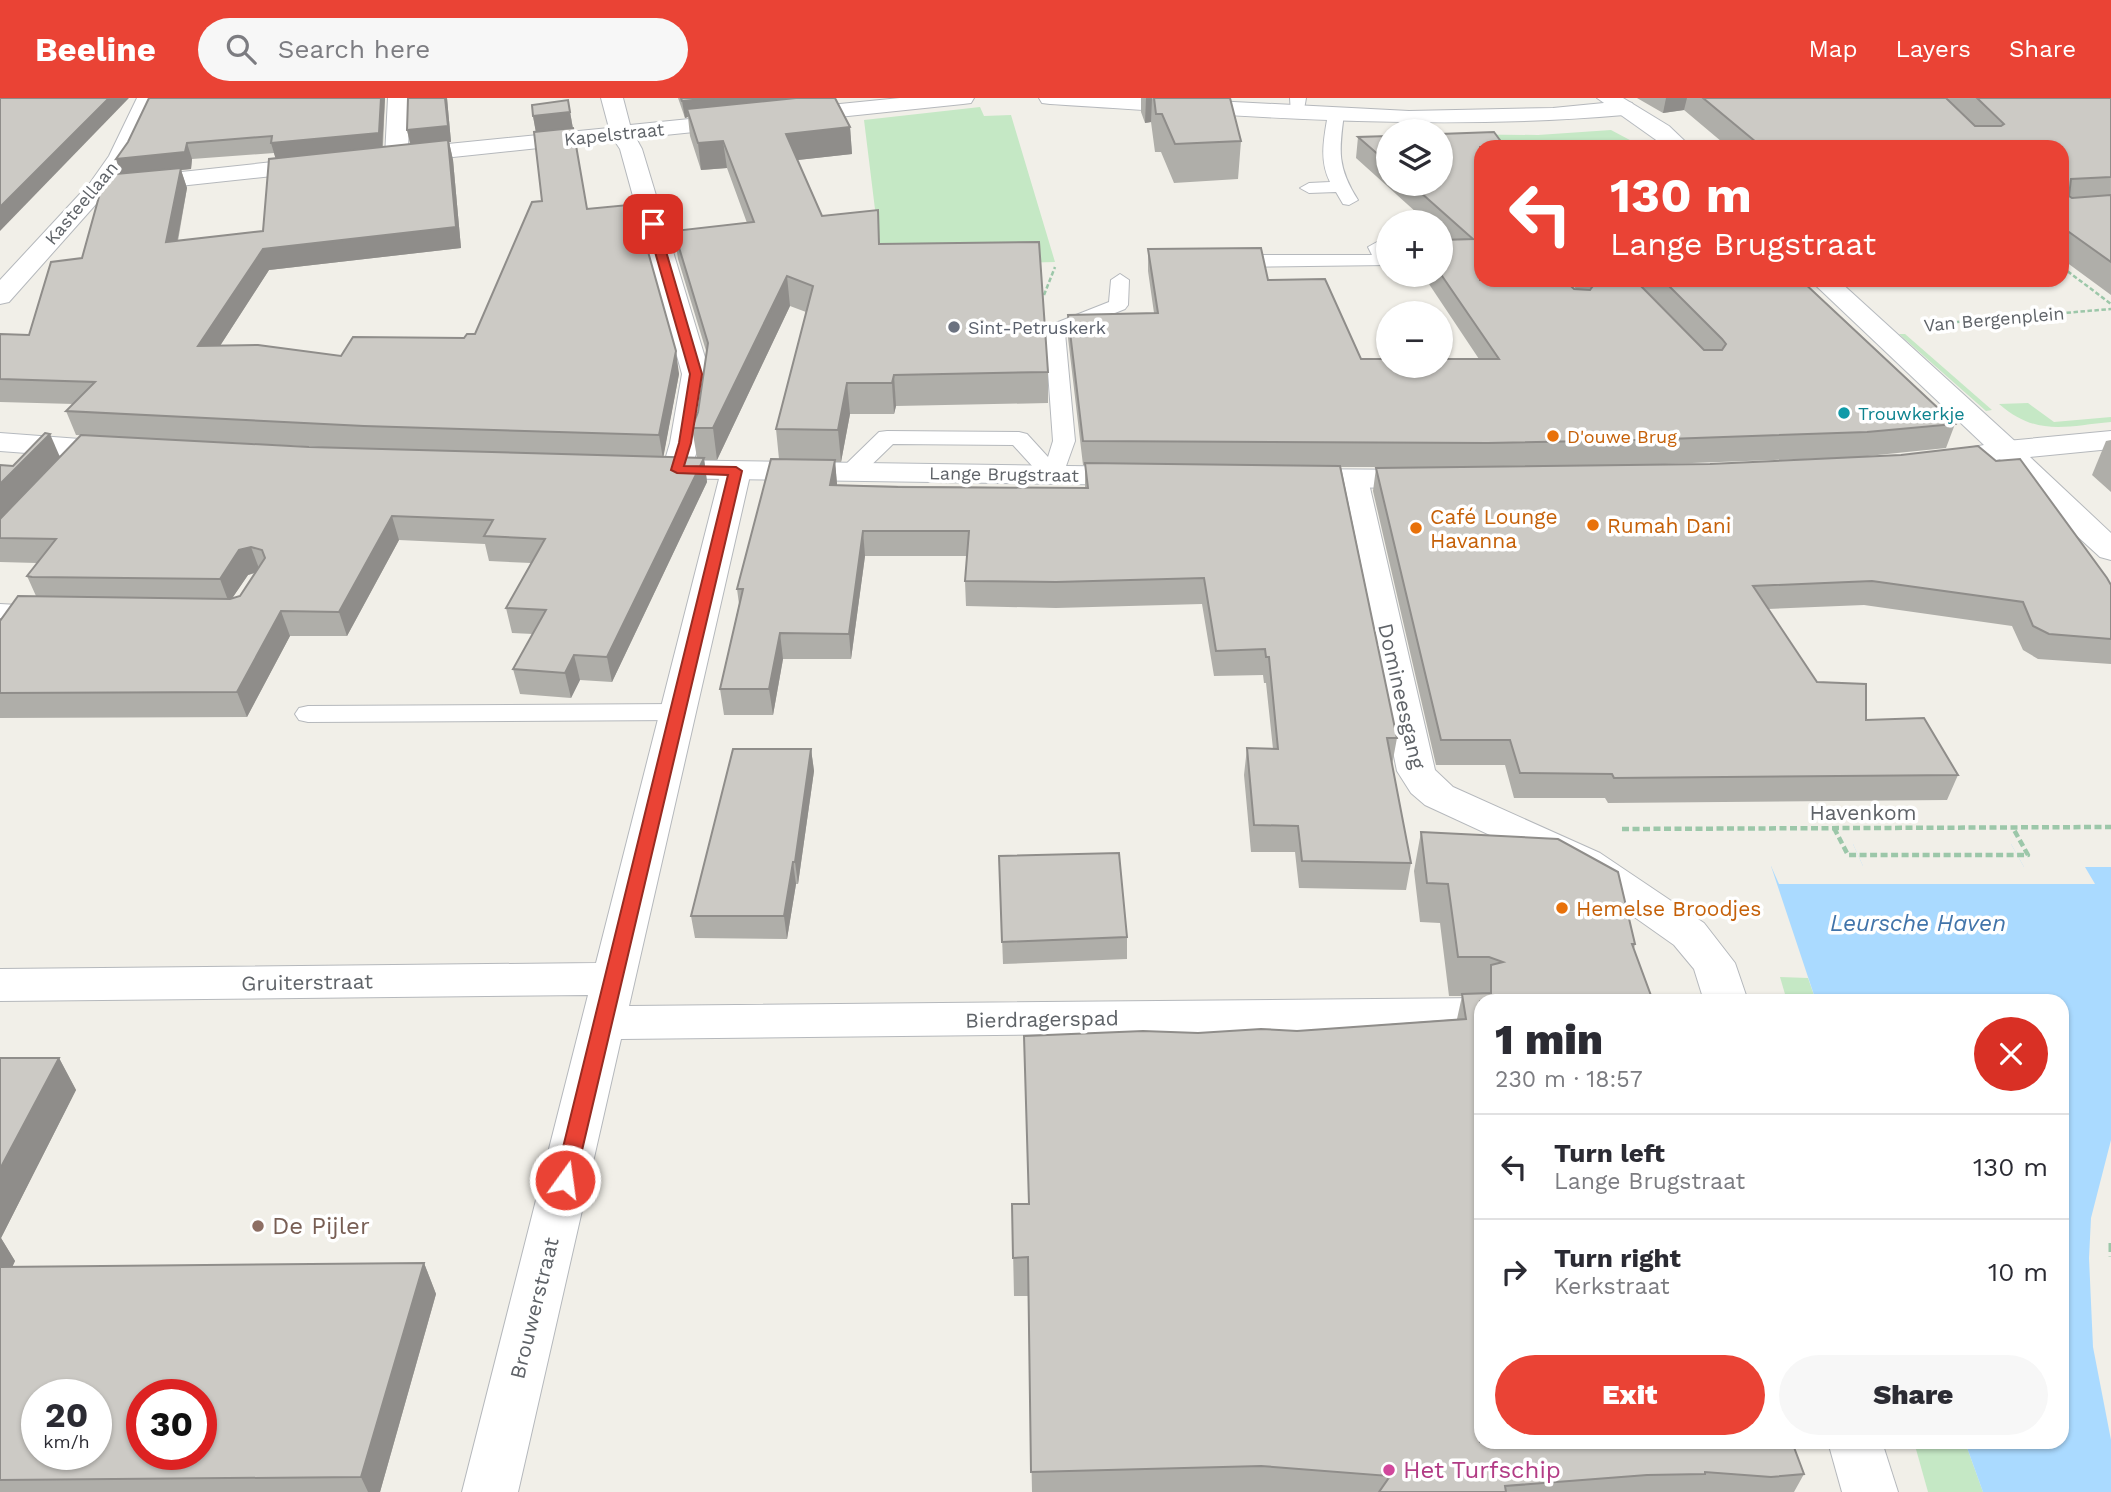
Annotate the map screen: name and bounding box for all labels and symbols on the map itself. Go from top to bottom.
street label: Kapelstraat [563,118,666,150]
street label: Kasteellaan [40,157,122,249]
pin [623,194,683,254]
street label: Van Bergenplein [1923,302,2065,336]
place label: Sint-Petruskerk [968,317,1106,338]
marker: Sint-Petruskerk [946,319,962,335]
place label: Trouwkerkje [1858,403,1965,424]
marker: Trouwkerkje [1836,405,1852,421]
place label: D'ouwe Brug [1567,426,1677,447]
marker: D'ouwe Brug [1545,428,1561,444]
street label: Lange Brugstraat [929,462,1079,486]
place label: Café Lounge Havanna [1430,504,1558,553]
place label: Rumah Dani [1607,513,1731,538]
marker: Rumah Dani [1585,517,1601,533]
marker: Café Lounge Havanna [1408,520,1424,536]
street label: Domineesgang [1373,621,1431,772]
street label: Havenkom [1810,800,1917,825]
place label: Hemelse Broodjes [1576,896,1761,921]
marker: Hemelse Broodjes [1554,900,1570,916]
water label: Leursche Haven [1830,910,2006,937]
street label: Gruiterstraat [241,968,373,996]
street label: Bierdragerspad [965,1005,1119,1033]
position arrow [528,1143,602,1217]
place label: De Pijler [272,1212,370,1240]
marker: De Pijler [250,1218,266,1234]
street label: Brouwerstraat [504,1234,564,1381]
speed limit sign: 30 [126,1379,217,1470]
place label: Het Turfschip [1403,1456,1561,1484]
marker: Het Turfschip [1381,1462,1397,1478]

